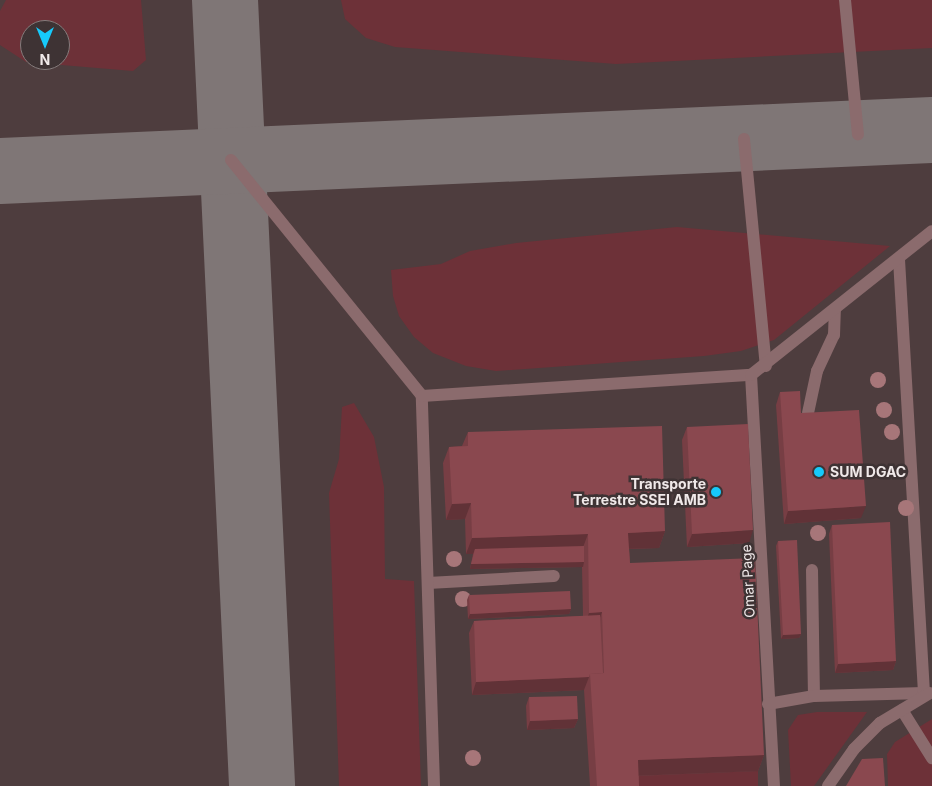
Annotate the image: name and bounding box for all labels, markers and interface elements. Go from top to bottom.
north arrow [20,20,70,70]
text: N [40,51,50,68]
place label: SUM DGAC [830,464,906,480]
marker: SUM DGAC [812,465,826,479]
place label: Transporte Terrestre SSEI AMB [573,476,706,508]
marker: Transporte Terrestre SSEI AMB [710,486,722,498]
street label: Omar Page [738,544,758,618]

